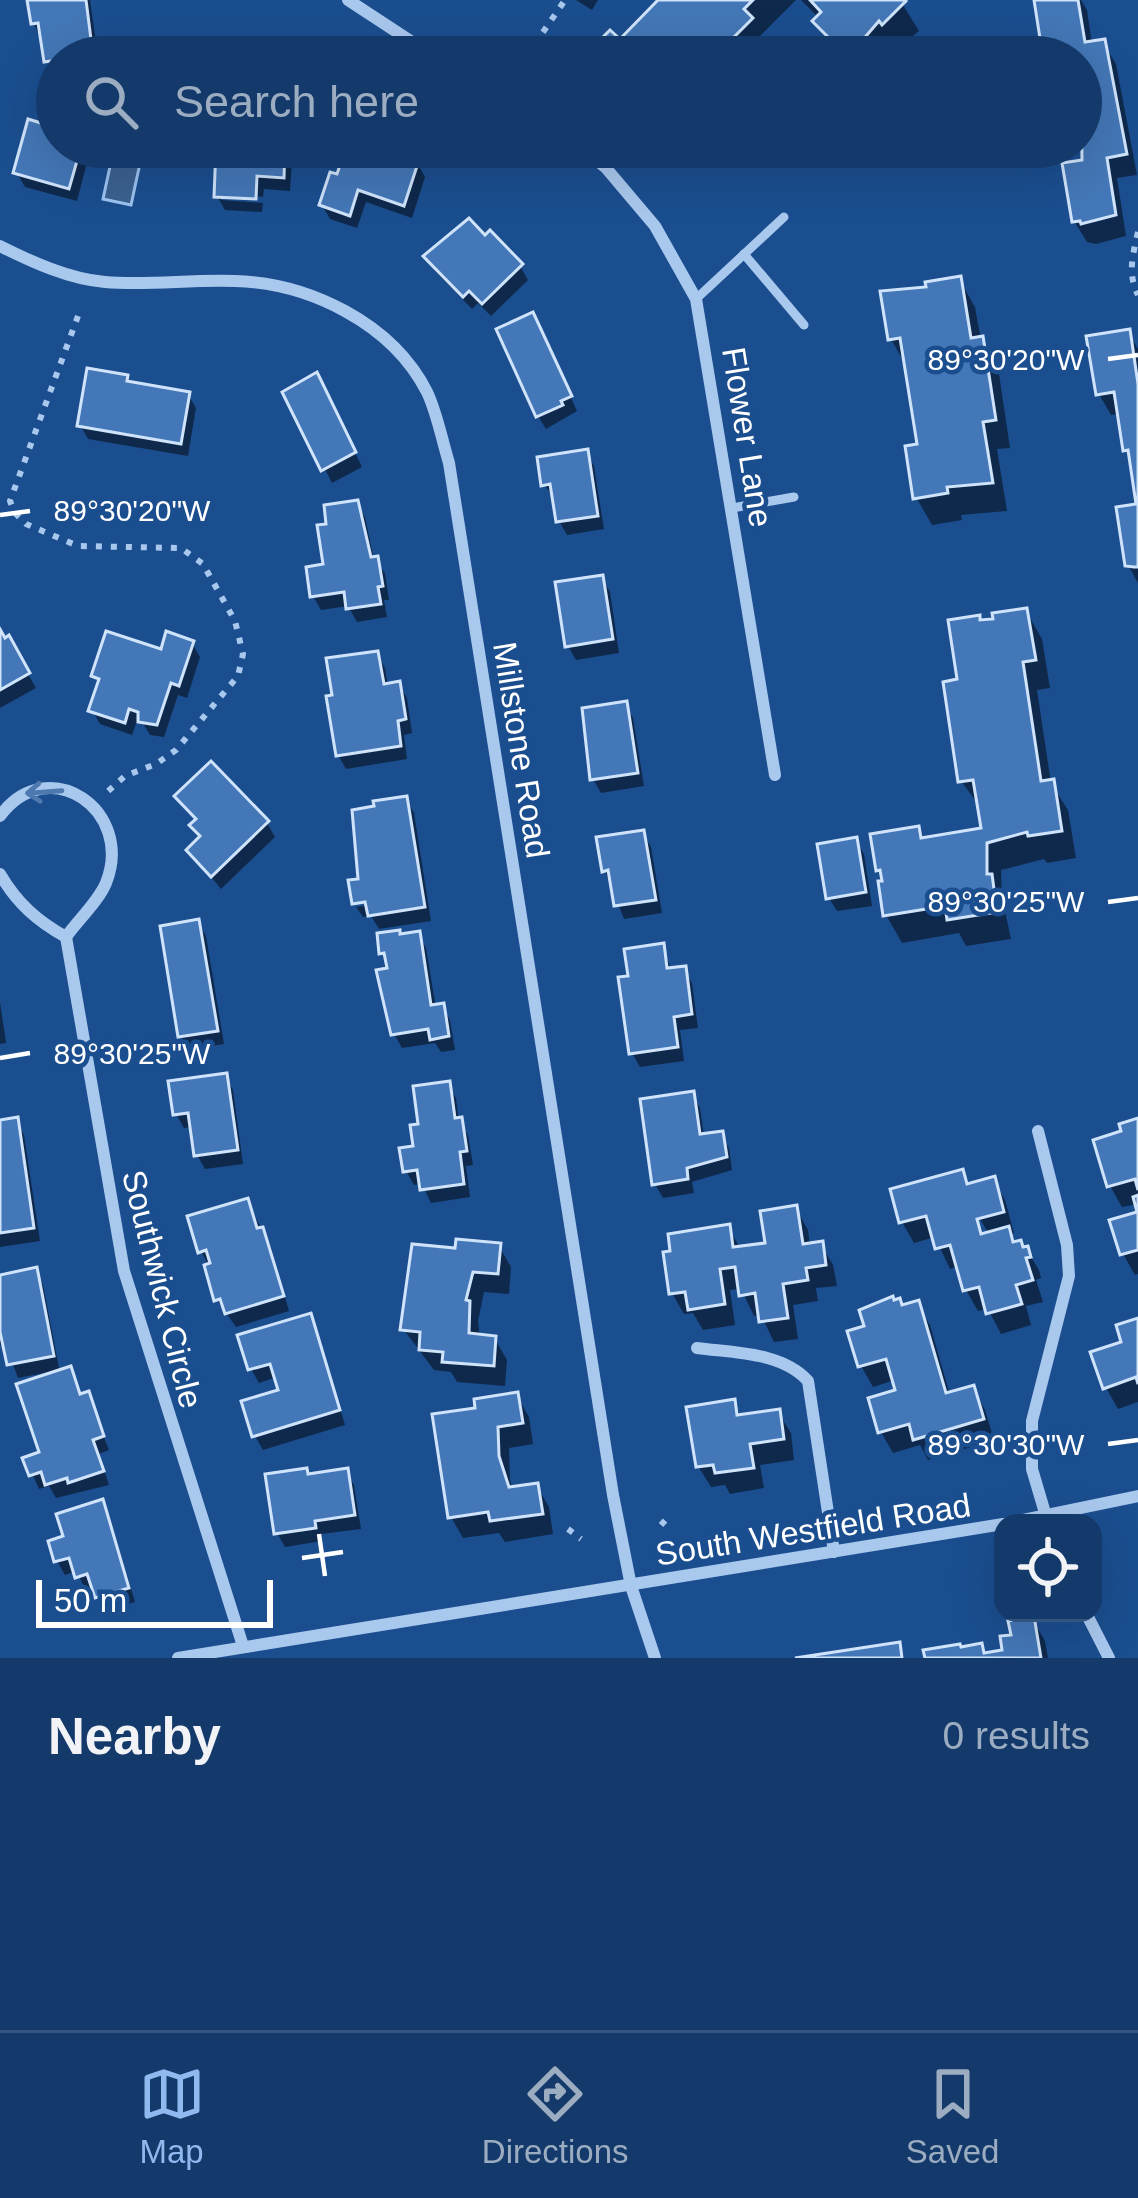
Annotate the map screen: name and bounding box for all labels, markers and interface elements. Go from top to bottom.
search box [36,36,1102,168]
icon: search [78,69,144,135]
text: Search here [174,76,419,127]
text: 89°30'20"W [928,343,1085,376]
street label: Flower Lane [715,344,780,530]
text: 89°30'20"W [54,494,211,527]
street label: Millstone Road [486,639,557,861]
one-way arrow [26,781,65,804]
text: 89°30'25"W [928,885,1085,918]
text: 89°30'25"W [54,1037,211,1070]
street label: Southwick Circle [115,1166,210,1412]
text: 89°30'30"W [928,1428,1085,1461]
street label: South Westfield Road [653,1486,973,1573]
map controls [994,1514,1102,1622]
button: locate [994,1514,1102,1622]
scale bar [36,1574,273,1627]
text: 50 m [54,1582,127,1619]
text: Nearby [48,1708,221,1765]
text: 0 results [943,1714,1090,1757]
tab: Map [139,2061,205,2171]
tab: Directions [482,2061,629,2171]
tab: Saved [906,2061,999,2171]

